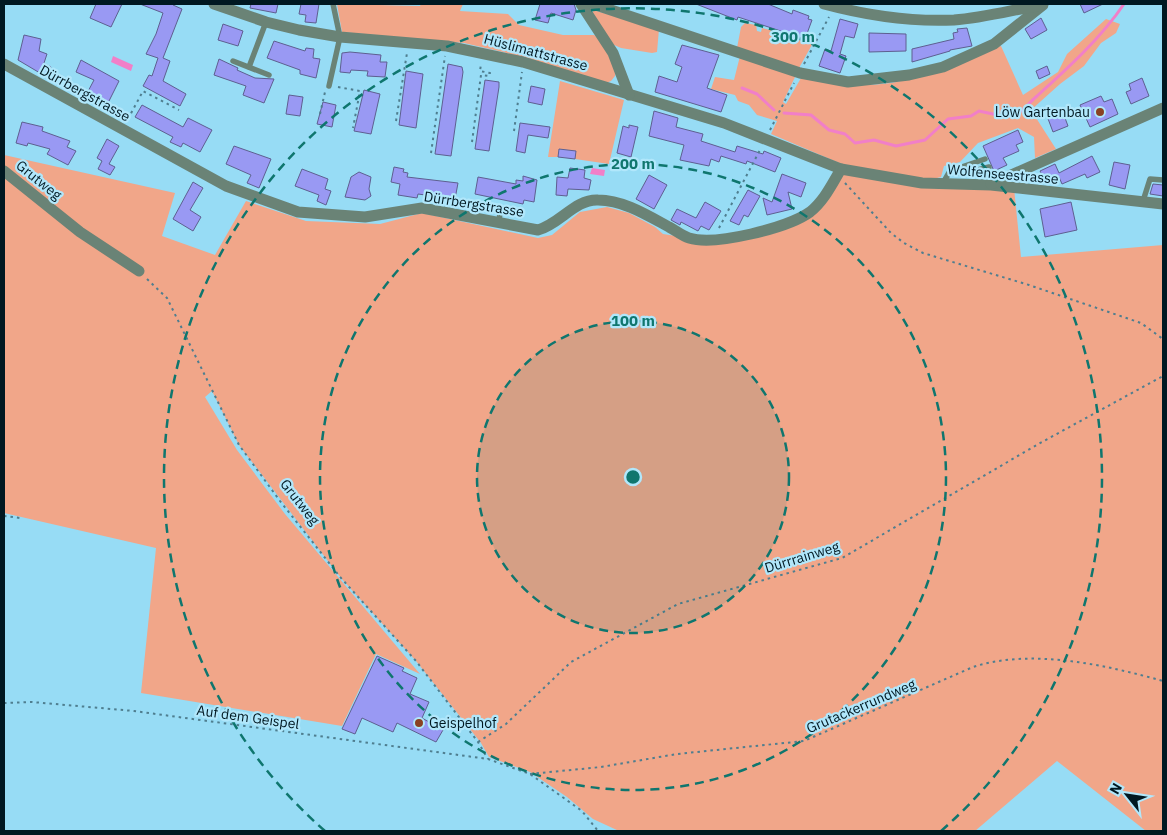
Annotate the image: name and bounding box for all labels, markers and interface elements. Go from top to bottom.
text: 300 m [771,27,815,46]
street label: Hüslimattstrasse [482,29,590,75]
street label: Dürrbergstrasse [36,61,134,126]
place label: Löw Gartenbau [995,103,1090,121]
marker: Löw Gartenbau [1094,106,1106,118]
text: 200 m [611,154,655,173]
street label: Grutweg [13,156,66,204]
street label: Wolfenseestrasse [947,160,1060,188]
street label: Dürrbergstrasse [423,187,526,221]
text: 100 m [611,311,655,330]
centre of rings [624,468,642,486]
street label: Grutweg [276,475,324,529]
street label: Dürrrainweg [762,537,842,577]
street label: Grutackerrundweg [804,675,919,737]
street label: Auf dem Geispel [196,701,301,733]
place label: Geispelhof [429,714,497,732]
marker: Geispelhof [413,717,425,729]
north arrow [1102,770,1152,820]
text: N [1105,780,1126,797]

